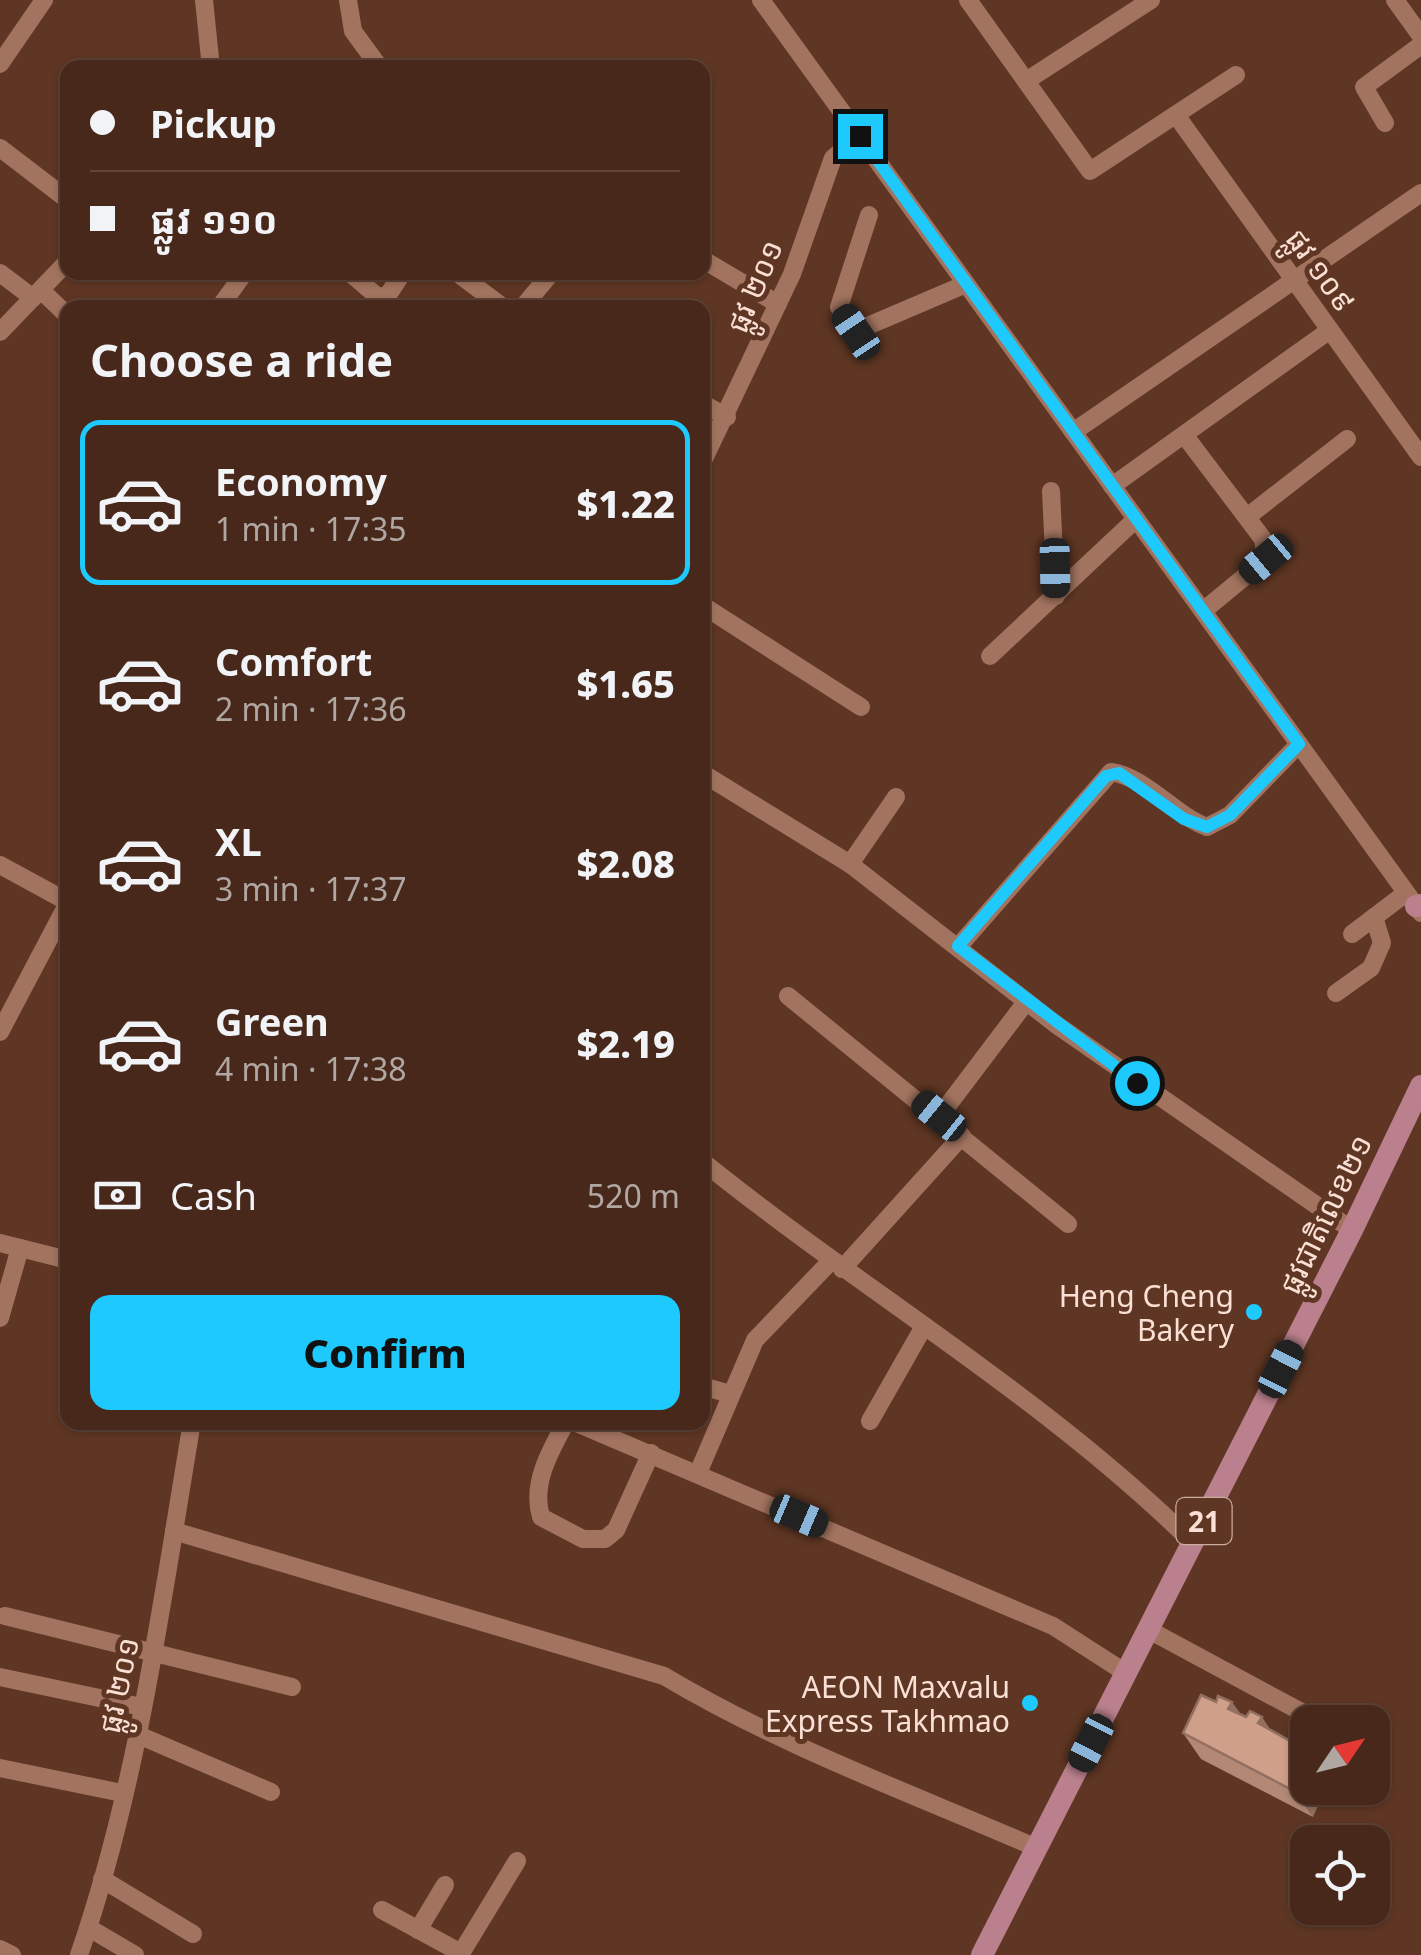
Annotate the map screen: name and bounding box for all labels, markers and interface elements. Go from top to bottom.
text: Pickup [150,97,277,149]
route end [838,114,883,159]
text: ផ្លូវ ១១០ [150,193,278,245]
street label: ផ្លូវ ១០៩ [1271,220,1365,324]
street label: ផ្លូវ ២០១ [716,233,798,341]
car [827,299,885,365]
text: Choose a ride [90,329,393,390]
text: Economy [215,455,387,507]
icon: car [95,458,185,548]
text: $1.22 [576,477,675,529]
text: 1 min · 17:35 [215,507,407,550]
car [1233,528,1299,590]
car [1039,538,1071,598]
text: Comfort [215,635,372,687]
icon: car [95,638,185,728]
text: $1.65 [576,657,675,709]
text: 2 min · 17:36 [215,687,407,730]
text: XL [215,815,262,867]
icon: car [95,818,185,908]
text: $2.08 [576,837,675,889]
text: 3 min · 17:37 [215,867,407,910]
text: Green [215,995,329,1047]
icon: car [95,998,185,1088]
text: $2.19 [576,1017,675,1069]
text: 4 min · 17:38 [215,1047,407,1090]
route start [1115,1061,1160,1106]
car [906,1085,972,1147]
street label: ផ្លូវជាតិលេខ២១ [1269,1127,1387,1304]
icon: cash [90,1168,145,1223]
text: Cash [170,1169,257,1221]
text: 520 m [587,1174,680,1217]
place label: Heng Cheng Bakery [1059,1275,1235,1350]
button: Confirm [90,1295,680,1410]
marker: Heng Cheng Bakery [1243,1301,1265,1323]
car [1254,1335,1308,1403]
car [766,1490,832,1542]
road number: 21 [1176,1498,1232,1544]
street label: ផ្លូវ ២០១ [88,1633,155,1738]
place label: AEON Maxvalu Express Takhmao [765,1666,1010,1741]
marker: AEON Maxvalu Express Takhmao [1019,1692,1041,1714]
north arrow [1290,1705,1390,1805]
map controls [1290,1705,1390,1925]
car [1064,1709,1118,1777]
button: locate [1290,1825,1390,1925]

